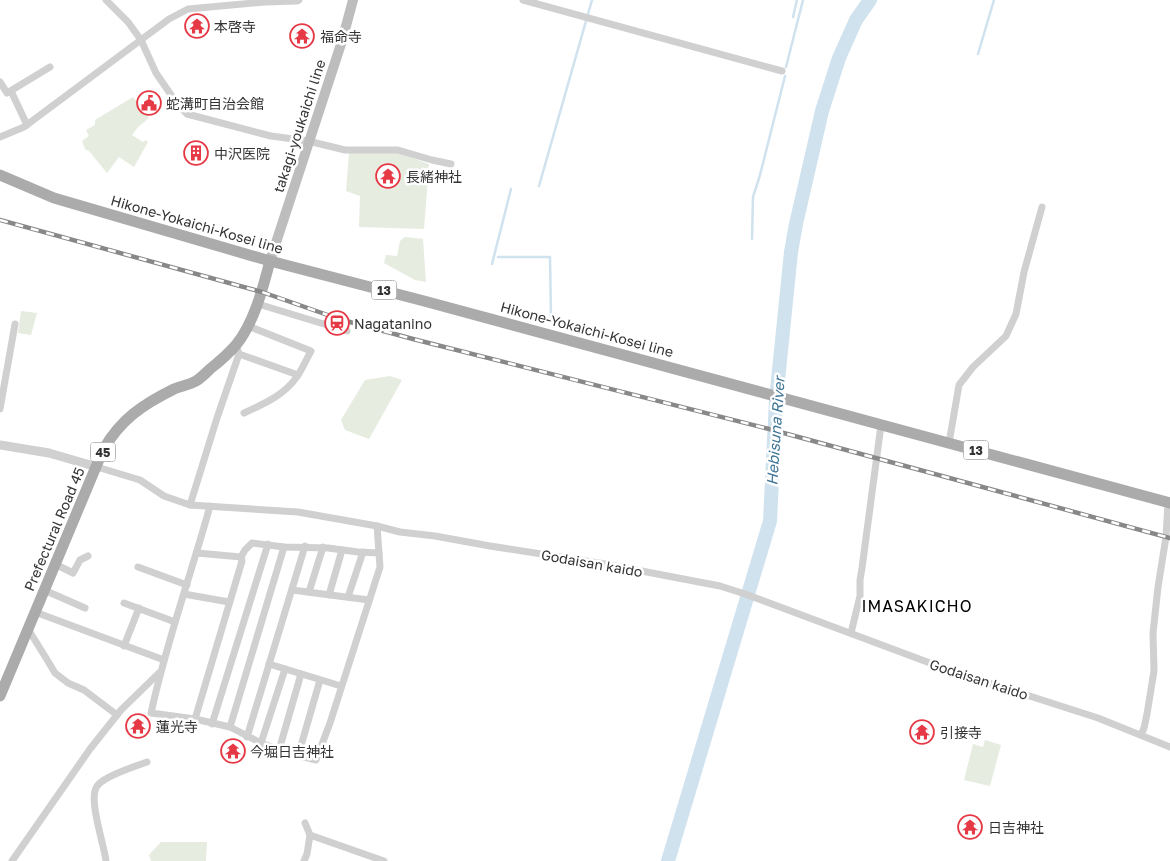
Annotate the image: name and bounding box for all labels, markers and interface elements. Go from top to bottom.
temple icon: 本啓寺 [184,13,210,39]
place label: 本啓寺 [214,18,256,35]
temple icon: 福命寺 [289,23,315,49]
place label: 福命寺 [320,28,362,45]
street label: takagi-youkaichi line [269,57,329,195]
public building icon: 蛇溝町自治会館 [136,90,162,116]
place label: 蛇溝町自治会館 [166,95,264,112]
building icon: 中沢医院 [183,140,209,166]
place label: 中沢医院 [214,145,270,162]
temple icon: 長緒神社 [375,163,401,189]
place label: 長緒神社 [406,168,462,185]
street label: Hikone-Yokaichi-Kosei line [109,191,285,257]
road number: 13 [372,280,396,300]
street label: Hikone-Yokaichi-Kosei line [499,298,675,360]
station icon: Nagatanino [324,310,350,336]
place label: Nagatanino [354,315,432,332]
water label: Hebisuna River [762,374,788,486]
road number: 13 [964,440,988,460]
road number: 45 [90,442,116,462]
street label: Prefectural Road 45 [20,464,88,594]
street label: Godaisan kaido [540,546,644,580]
district label: IMASAKICHO [861,596,973,616]
street label: Godaisan kaido [928,655,1030,703]
temple icon: 蓮光寺 [125,713,151,739]
place label: 蓮光寺 [156,718,198,735]
temple icon: 引接寺 [909,719,935,745]
place label: 引接寺 [940,724,982,741]
temple icon: 今堀日吉神社 [220,738,246,764]
place label: 今堀日吉神社 [250,743,334,760]
temple icon: 日吉神社 [957,814,983,840]
place label: 日吉神社 [988,819,1044,836]

